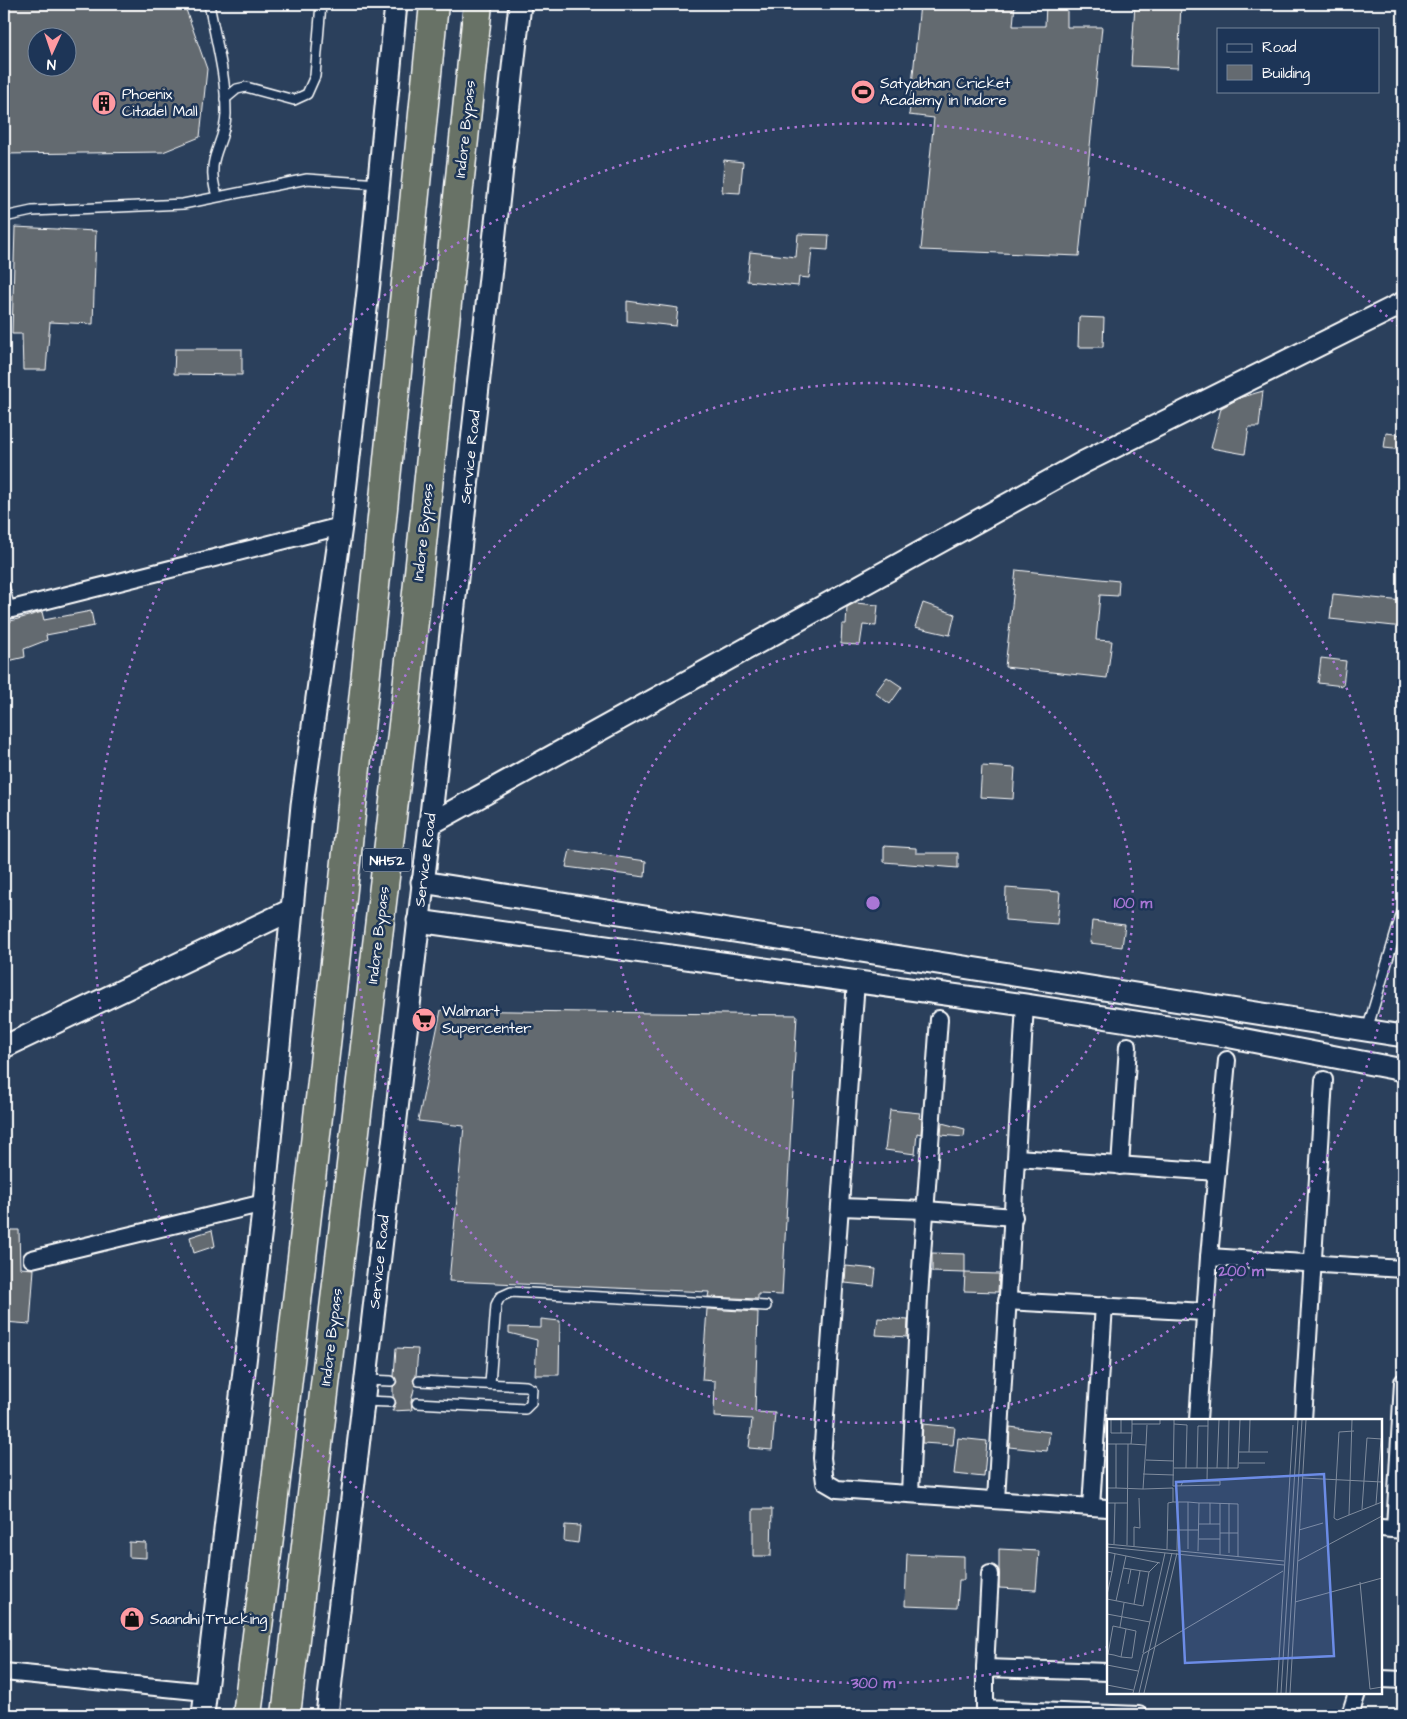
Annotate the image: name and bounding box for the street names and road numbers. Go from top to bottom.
street label: Indore Bypass [450,79,482,179]
street label: Service Road [455,409,486,505]
street label: Indore Bypass [408,482,440,582]
street label: Service Road [409,812,442,908]
road number: NH52 [363,848,411,872]
street label: Indore Bypass [362,885,396,985]
street label: Service Road [364,1214,395,1310]
street label: Indore Bypass [315,1287,349,1387]

